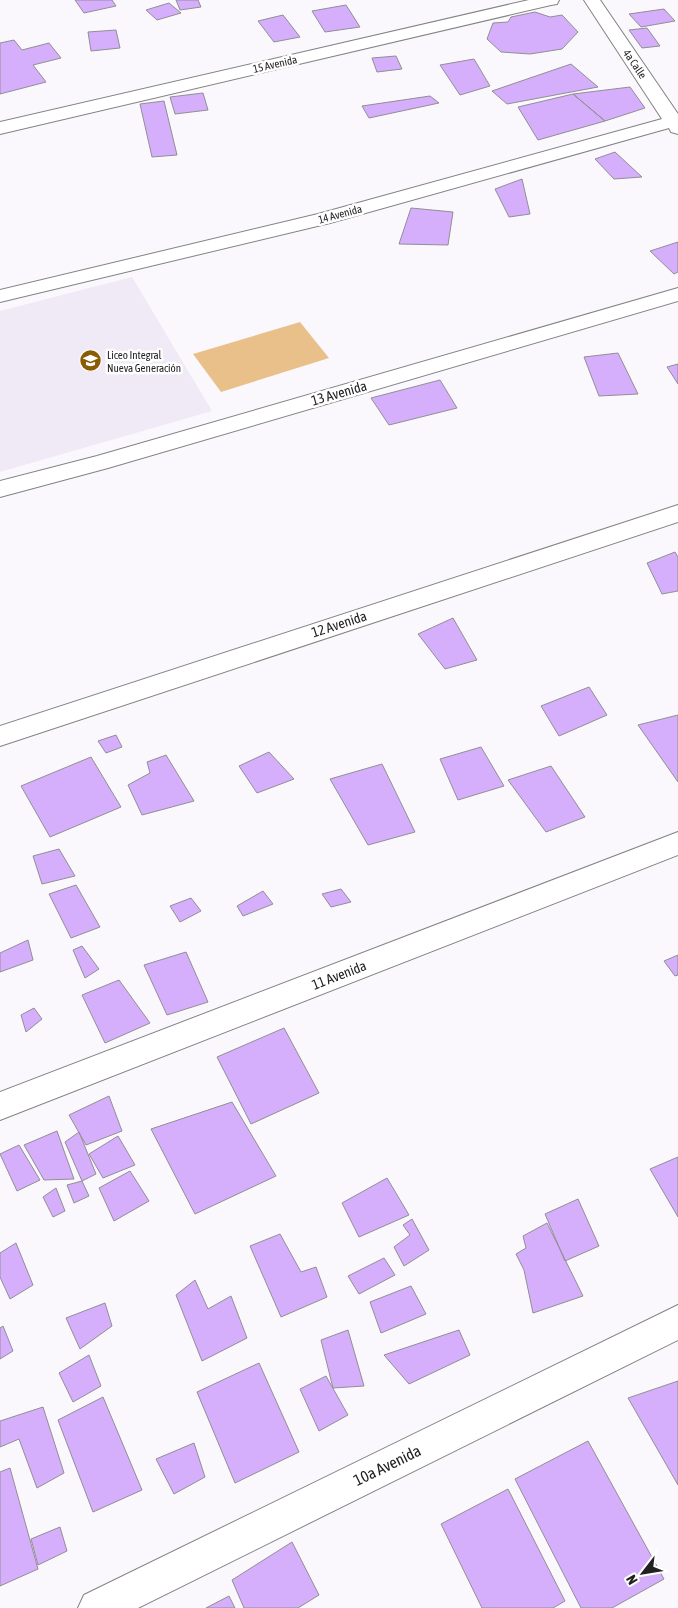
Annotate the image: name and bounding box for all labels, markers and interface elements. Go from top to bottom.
street label: 4a Calle [621,47,649,81]
street label: 15 Avenida [252,53,298,75]
street label: 14 Avenida [317,202,363,226]
school or university icon: Liceo Integral Nueva Generación [79,349,103,373]
place label: Liceo Integral Nueva Generación [107,349,181,374]
street label: 13 Avenida [309,377,369,409]
street label: 12 Avenida [309,608,369,640]
street label: 11 Avenida [309,957,369,993]
street label: 10a Avenida [350,1441,424,1489]
north arrow [618,1548,668,1598]
text: N [623,1572,641,1587]

